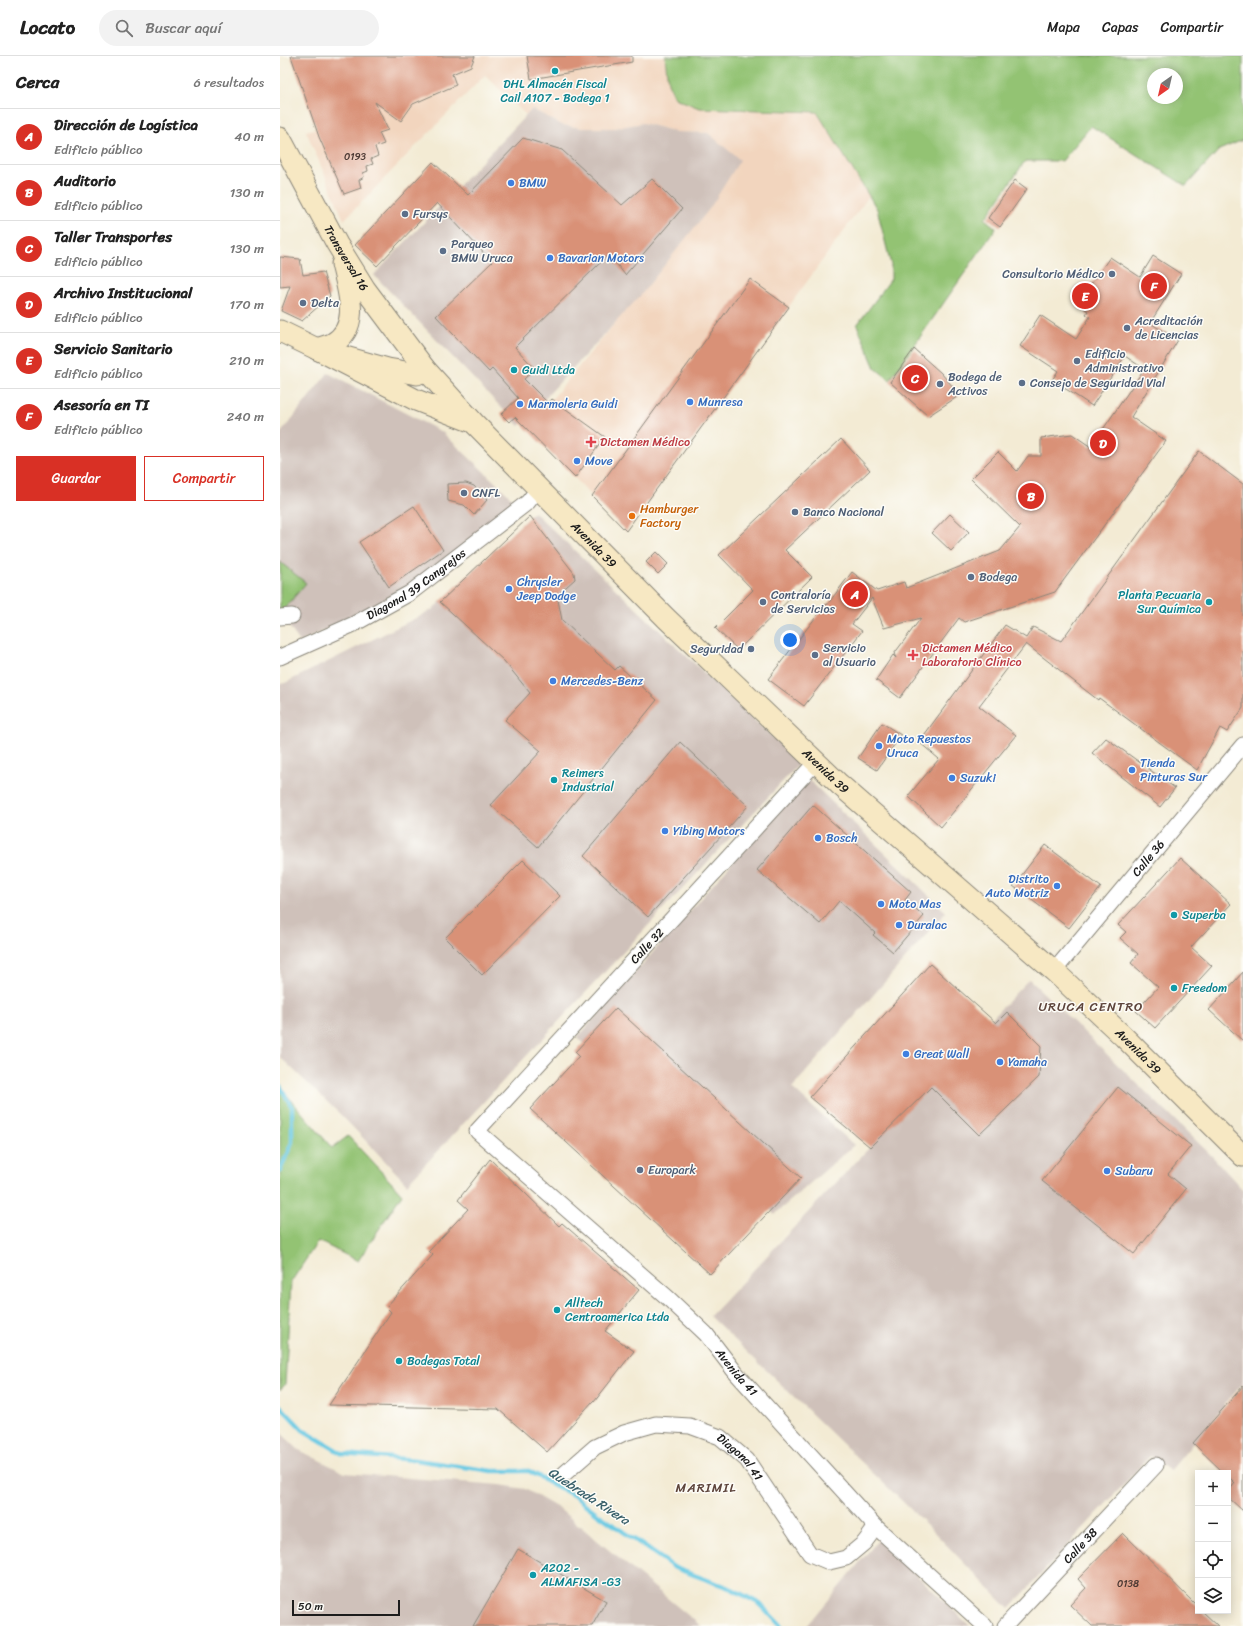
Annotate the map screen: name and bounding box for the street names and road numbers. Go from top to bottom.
street label: Transversal 16 [318,221,375,296]
street label: Avenida 39 [565,515,622,573]
street label: Diagonal 39 Cangrejos [362,542,471,626]
street label: Avenida 39 [796,742,854,799]
street label: Calle 36 [1126,835,1171,882]
street label: Calle 32 [624,923,670,969]
street label: Avenida 39 [1109,1022,1167,1080]
street label: Avenida 41 [709,1342,763,1401]
street label: Diagonal 41 [712,1428,769,1485]
street label: Calle 38 [1057,1522,1103,1569]

